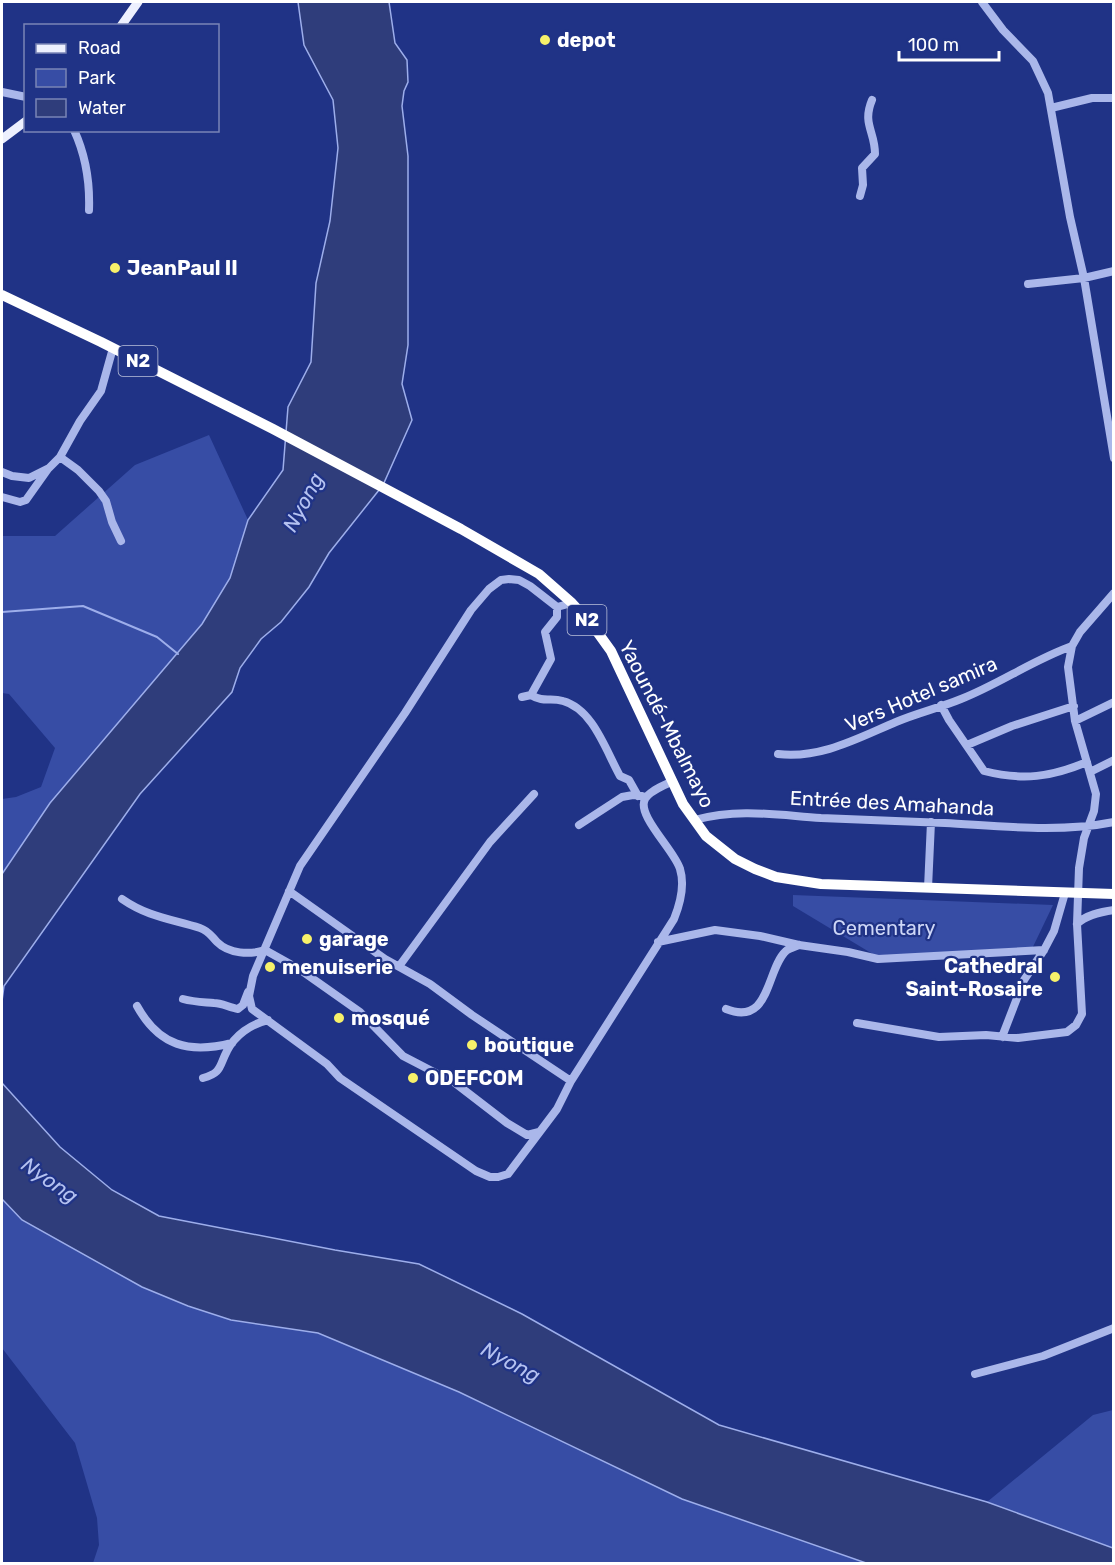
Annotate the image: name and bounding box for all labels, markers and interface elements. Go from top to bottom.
legend [24,24,219,132]
scale bar [899,24,1000,62]
place label: depot [557,28,616,52]
marker: depot [538,33,552,47]
text: 100 m [908,34,959,56]
text: Road [78,37,121,59]
text: Park [78,67,116,89]
text: Water [78,97,126,119]
place label: JeanPaul II [127,256,238,280]
marker: JeanPaul II [108,261,122,275]
road number: N2 [118,346,158,376]
water label: Nyong [277,468,329,536]
road number: N2 [568,605,606,635]
street label: Yaoundé-Mbalmayo [614,636,720,812]
street label: Vers Hotel samira [841,651,1001,737]
street label: Entrée des Amahanda [789,786,995,820]
park label: Cementary [833,916,935,940]
place label: garage [319,927,389,951]
marker: garage [300,932,314,946]
place label: Cathedral Saint-Rosaire [905,954,1043,1001]
place label: menuiserie [282,955,393,979]
marker: menuiserie [263,960,277,974]
marker: Cathedral Saint-Rosaire [1048,970,1062,984]
place label: mosqué [351,1006,430,1030]
marker: mosqué [332,1011,346,1025]
place label: boutique [484,1033,574,1057]
marker: boutique [465,1038,479,1052]
place label: ODEFCOM [425,1066,523,1090]
marker: ODEFCOM [406,1071,420,1085]
water label: Nyong [17,1152,83,1208]
water label: Nyong [477,1336,545,1388]

